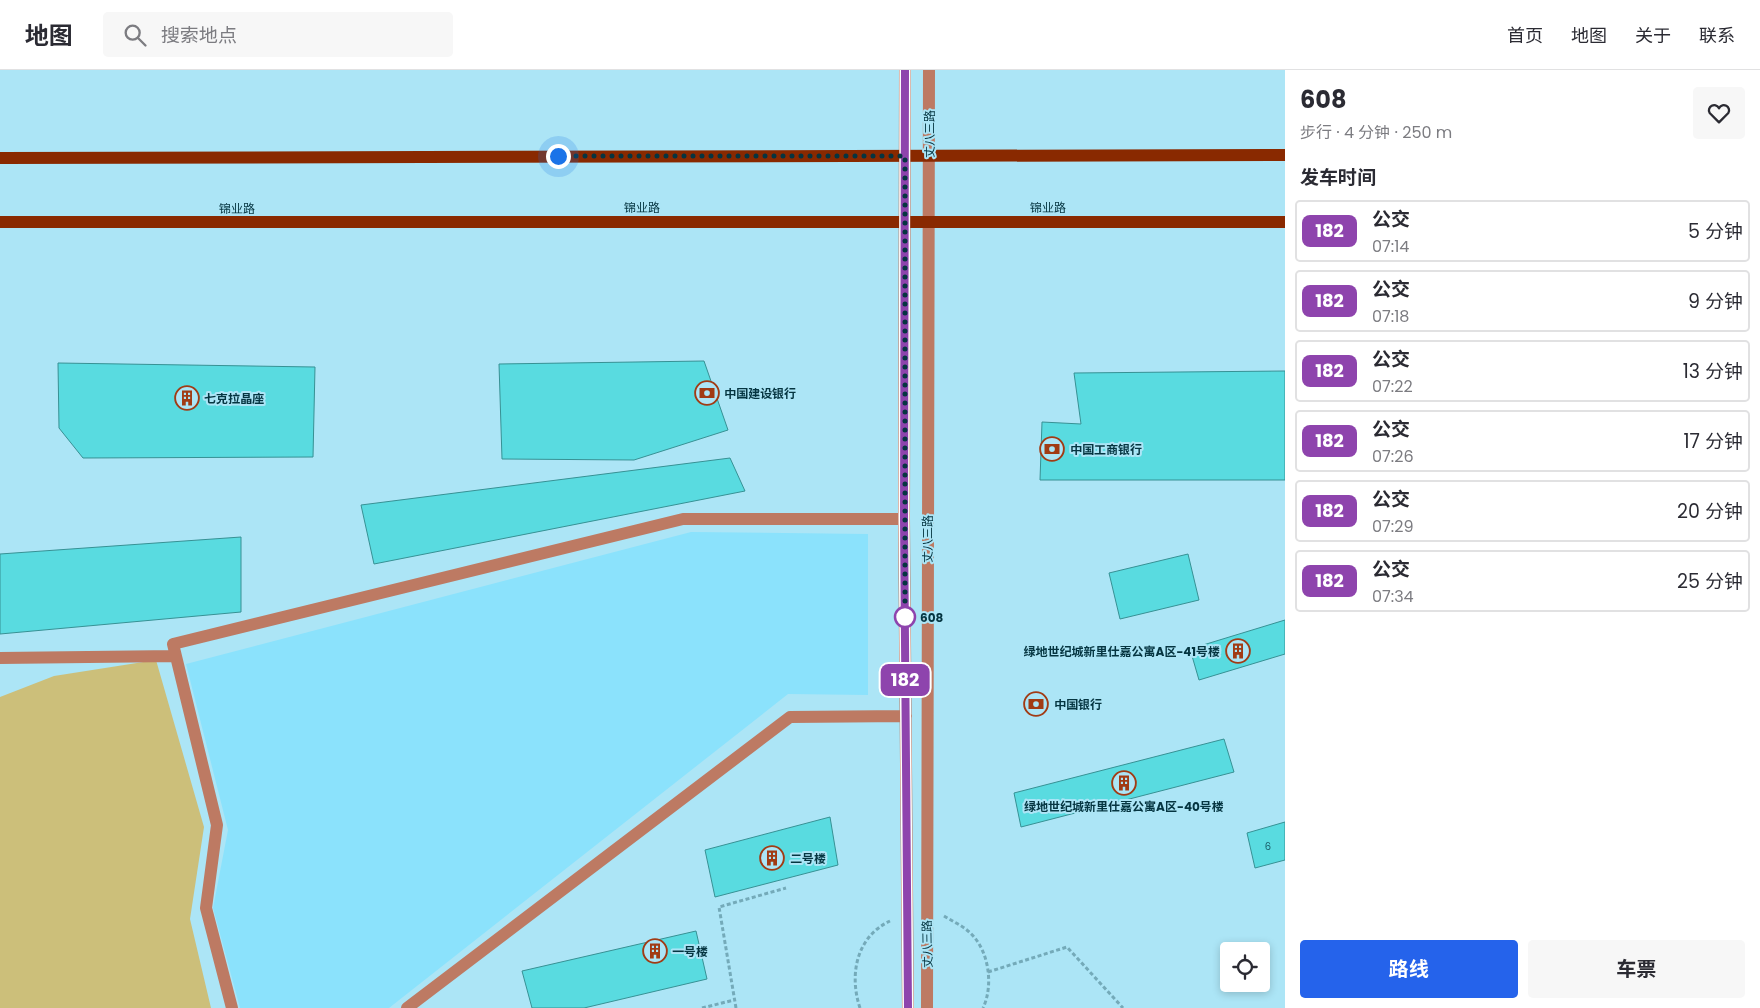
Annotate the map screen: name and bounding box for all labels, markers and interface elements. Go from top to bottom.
search box [103,12,453,57]
text: 地图 [25,19,73,52]
icon: search [121,21,149,49]
text: 搜索地点 [161,22,237,49]
text: 首页 [1507,23,1543,48]
text: 地图 [1571,23,1607,48]
text: 关于 [1635,23,1671,48]
text: 联系 [1699,23,1735,48]
text: 608 [1300,83,1347,116]
button: heart [1693,87,1745,139]
street label: 丈八三路 [921,110,938,158]
text: 步行 · 4 分钟 · 250 m [1300,121,1452,144]
your location [546,144,571,169]
text: 发车时间 [1300,164,1376,191]
street label: 锦业路 [624,199,660,216]
street label: 锦业路 [1030,199,1066,216]
street label: 锦业路 [219,200,255,217]
text: 公交 [1372,206,1410,233]
text: 182 [1315,218,1344,243]
text: 5 分钟 [1688,218,1743,245]
text: 07:14 [1372,235,1409,258]
text: 公交 [1372,276,1410,303]
text: 182 [1315,288,1344,313]
text: 9 分钟 [1688,288,1743,315]
text: 07:18 [1372,305,1409,328]
text: 公交 [1372,346,1410,373]
text: 182 [1315,358,1344,383]
text: 13 分钟 [1683,358,1743,385]
text: 07:22 [1372,375,1413,398]
bank icon: 中国建设银行 [694,380,720,406]
building icon: 七克拉晶座 [174,385,200,411]
place label: 中国建设银行 [724,385,796,402]
place label: 七克拉晶座 [204,390,264,407]
text: 公交 [1372,416,1410,443]
text: 182 [1315,428,1344,453]
text: 17 分钟 [1683,428,1743,455]
bank icon: 中国工商银行 [1039,436,1065,462]
place label: 中国工商银行 [1070,441,1142,458]
text: 07:26 [1372,445,1414,468]
text: 公交 [1372,486,1410,513]
text: 182 [1315,498,1344,523]
text: 20 分钟 [1677,498,1743,525]
street label: 丈八三路 [919,515,936,563]
text: 07:29 [1372,515,1413,538]
text: 公交 [1372,556,1410,583]
text: 182 [1315,568,1344,593]
text: 25 分钟 [1677,568,1743,595]
text: 07:34 [1372,585,1414,608]
marker: 608 [894,606,916,628]
place label: 608 [920,609,943,626]
building icon: 绿地世纪城新里仕嘉公寓A区-41号楼 [1225,638,1251,664]
place label: 绿地世纪城新里仕嘉公寓A区-41号楼 [1024,643,1220,660]
line badge: 182 [876,664,934,696]
text: 182 [891,667,919,692]
bank icon: 中国银行 [1023,691,1049,717]
place label: 中国银行 [1054,696,1102,713]
building icon: 绿地世纪城新里仕嘉公寓A区-40号楼 [1111,770,1137,796]
place label: 绿地世纪城新里仕嘉公寓A区-40号楼 [1024,798,1224,815]
house number: 6 [1265,839,1271,854]
building icon: 二号楼 [759,845,785,871]
place label: 二号楼 [790,850,826,867]
street label: 丈八三路 [918,920,936,968]
building icon: 一号楼 [642,938,668,964]
button: 路线 [1300,940,1518,998]
button: 车票 [1528,940,1745,998]
map controls [1220,942,1270,992]
button: locate [1220,942,1270,992]
place label: 一号楼 [672,943,708,960]

